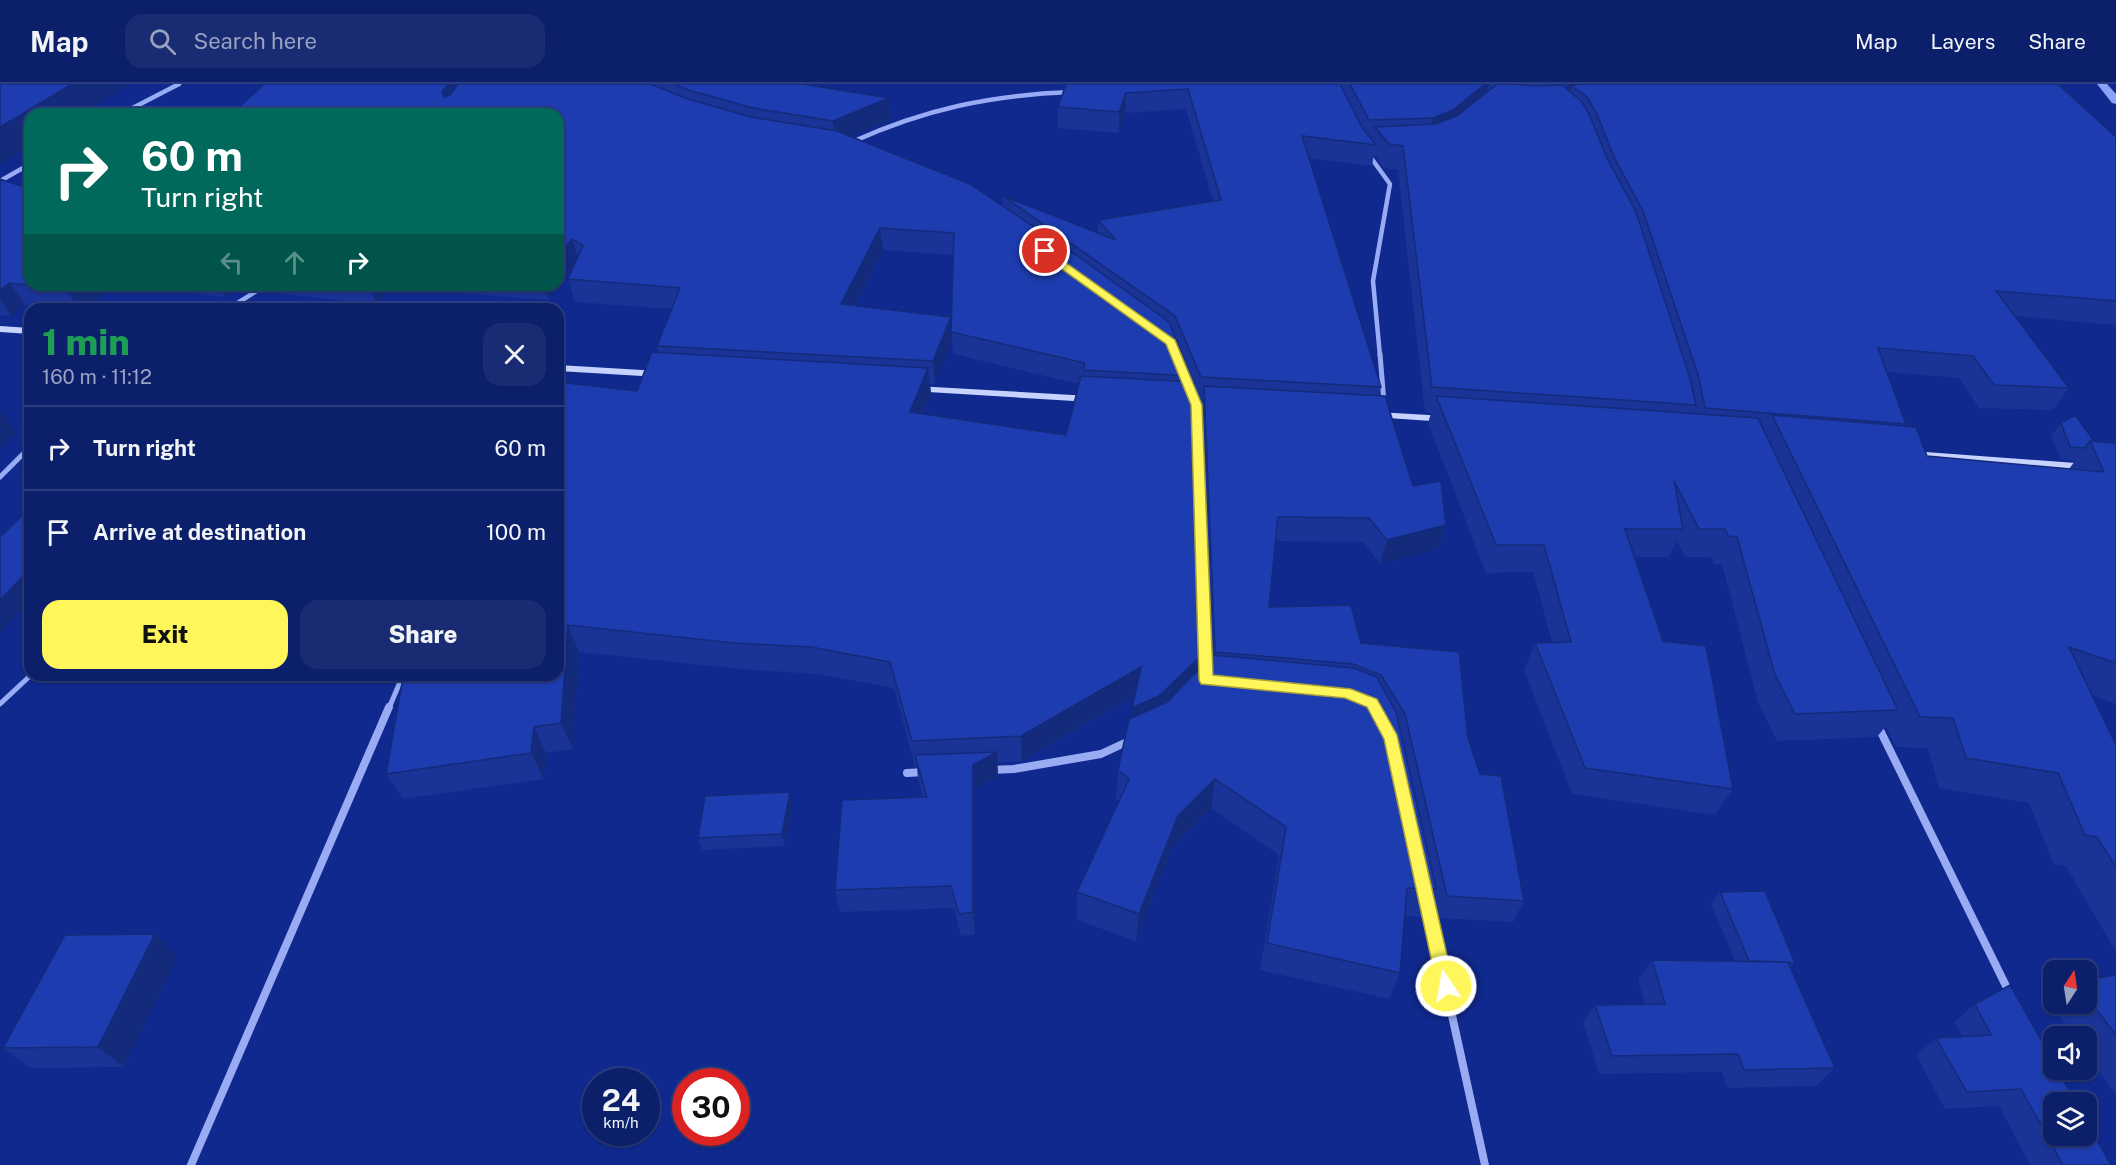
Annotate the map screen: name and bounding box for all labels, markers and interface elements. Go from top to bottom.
search box [125,14,545,68]
text: Map [30,25,89,58]
icon: search [146,25,179,58]
text: Search here [194,28,317,54]
text: Map [1855,29,1898,54]
text: Layers [1931,29,1995,54]
text: Share [2028,29,2086,54]
text: 60 m [141,131,243,180]
icon: right [42,132,120,210]
text: Turn right [141,181,264,213]
pin [1019,225,1070,276]
icon: arrive [1028,234,1061,267]
icon: left [215,246,248,279]
icon: ahead [278,246,311,279]
icon: right [341,246,374,279]
text: 1 min [42,321,130,363]
button: close [483,323,546,386]
text: 160 m · 11:12 [42,365,152,389]
icon: right [42,432,75,465]
text: Turn right [93,435,196,461]
text: 60 m [495,435,546,461]
icon: arrive [42,516,75,549]
text: Arrive at destination [93,519,306,545]
text: 100 m [486,519,546,545]
button: Exit [42,600,288,669]
button: Share [300,600,546,669]
position arrow [1414,954,1478,1018]
north arrow [2043,960,2097,1014]
map controls [2043,960,2097,1146]
button: sound [2043,1026,2097,1080]
speed limit sign: 30 [672,1068,750,1146]
text: 24 [602,1082,640,1118]
button: layers [2043,1092,2097,1146]
text: km/h [603,1114,639,1131]

